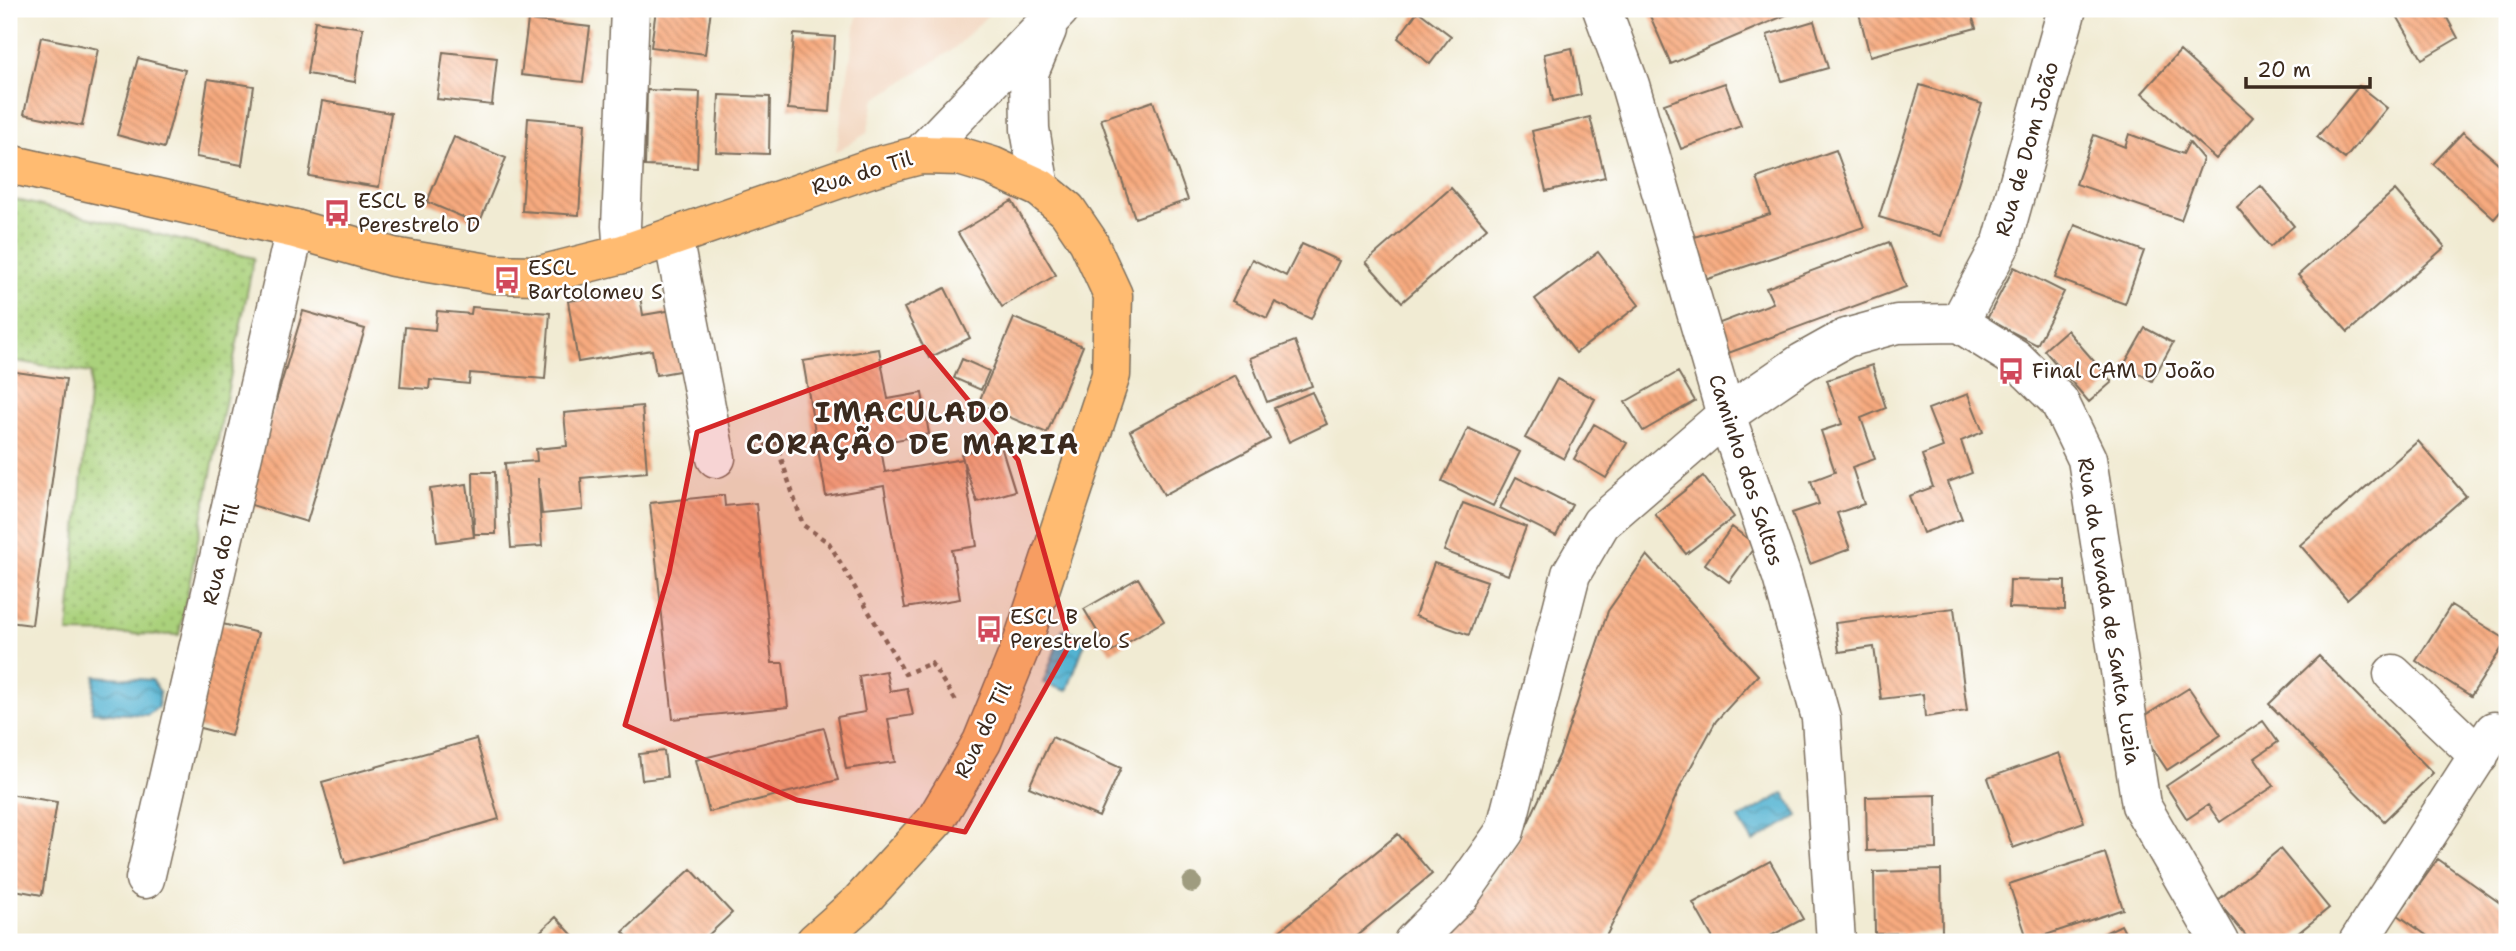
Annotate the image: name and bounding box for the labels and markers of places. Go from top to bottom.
place label: ESCL B Perestrelo D [358,187,480,239]
bus stop icon: ESCL B Perestrelo D [322,198,352,228]
place label: ESCL Bartolomeu S [528,254,663,306]
bus stop icon: ESCL Bartolomeu S [492,265,522,295]
bus stop icon: Final CAM D João [1996,356,2026,386]
place label: Final CAM D João [2032,357,2215,385]
place label: ESCL B Perestrelo S [1010,603,1130,655]
bus stop icon: ESCL B Perestrelo S [974,614,1004,644]

